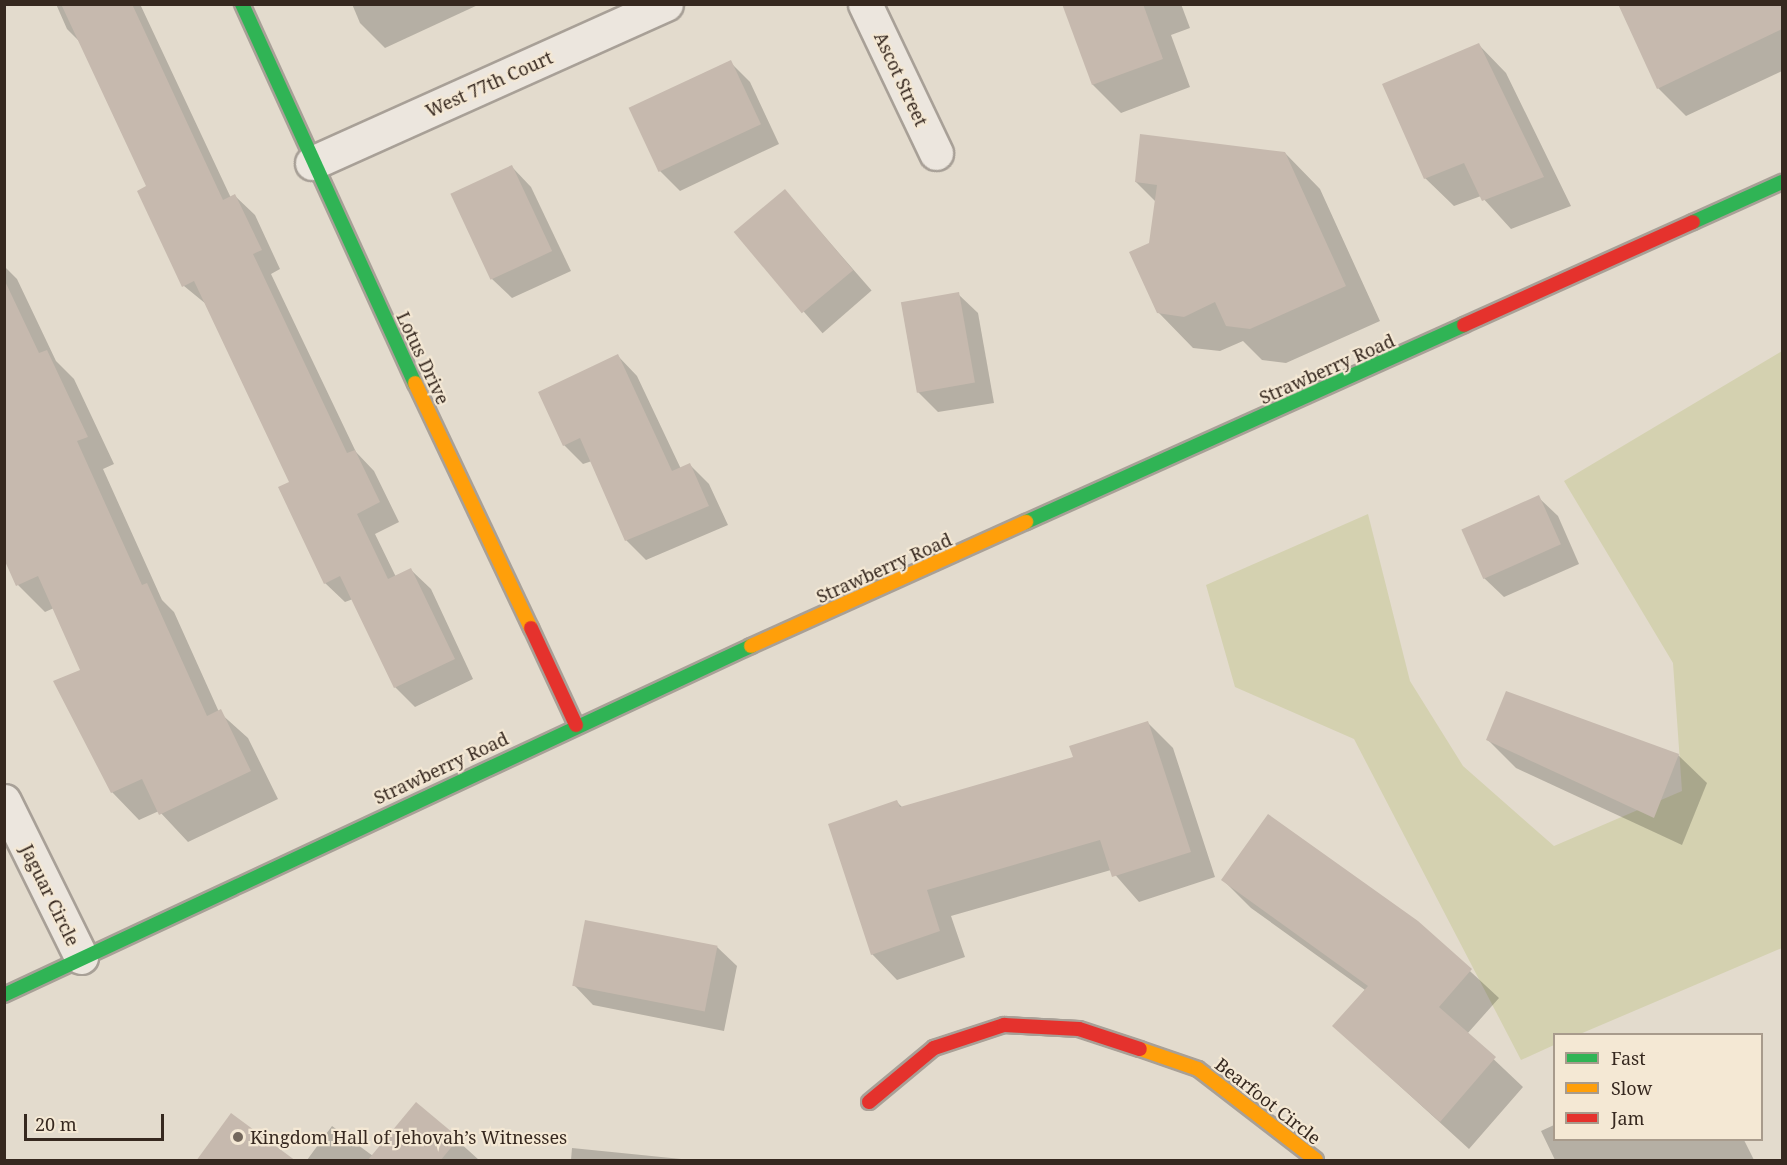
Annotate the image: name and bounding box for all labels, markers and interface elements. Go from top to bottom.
street label: Ascot Street [870,29,932,129]
street label: West 77th Court [422,46,556,122]
street label: Lotus Drive [392,308,454,408]
street label: Strawberry Road [1256,329,1398,409]
street label: Strawberry Road [813,528,955,608]
street label: Strawberry Road [370,727,512,809]
street label: Jaguar Circle [16,841,84,949]
legend [1553,1033,1763,1141]
text: Fast [1611,1046,1646,1070]
street label: Bearfoot Circle [1211,1053,1325,1149]
text: Slow [1611,1076,1652,1100]
scale bar [27,1102,166,1140]
text: Jam [1611,1106,1645,1130]
text: 20 m [35,1112,77,1136]
place label: Kingdom Hall of Jehovah’s Witnesses [250,1126,567,1148]
marker: Kingdom Hall of Jehovah’s Witnesses [231,1130,245,1144]

